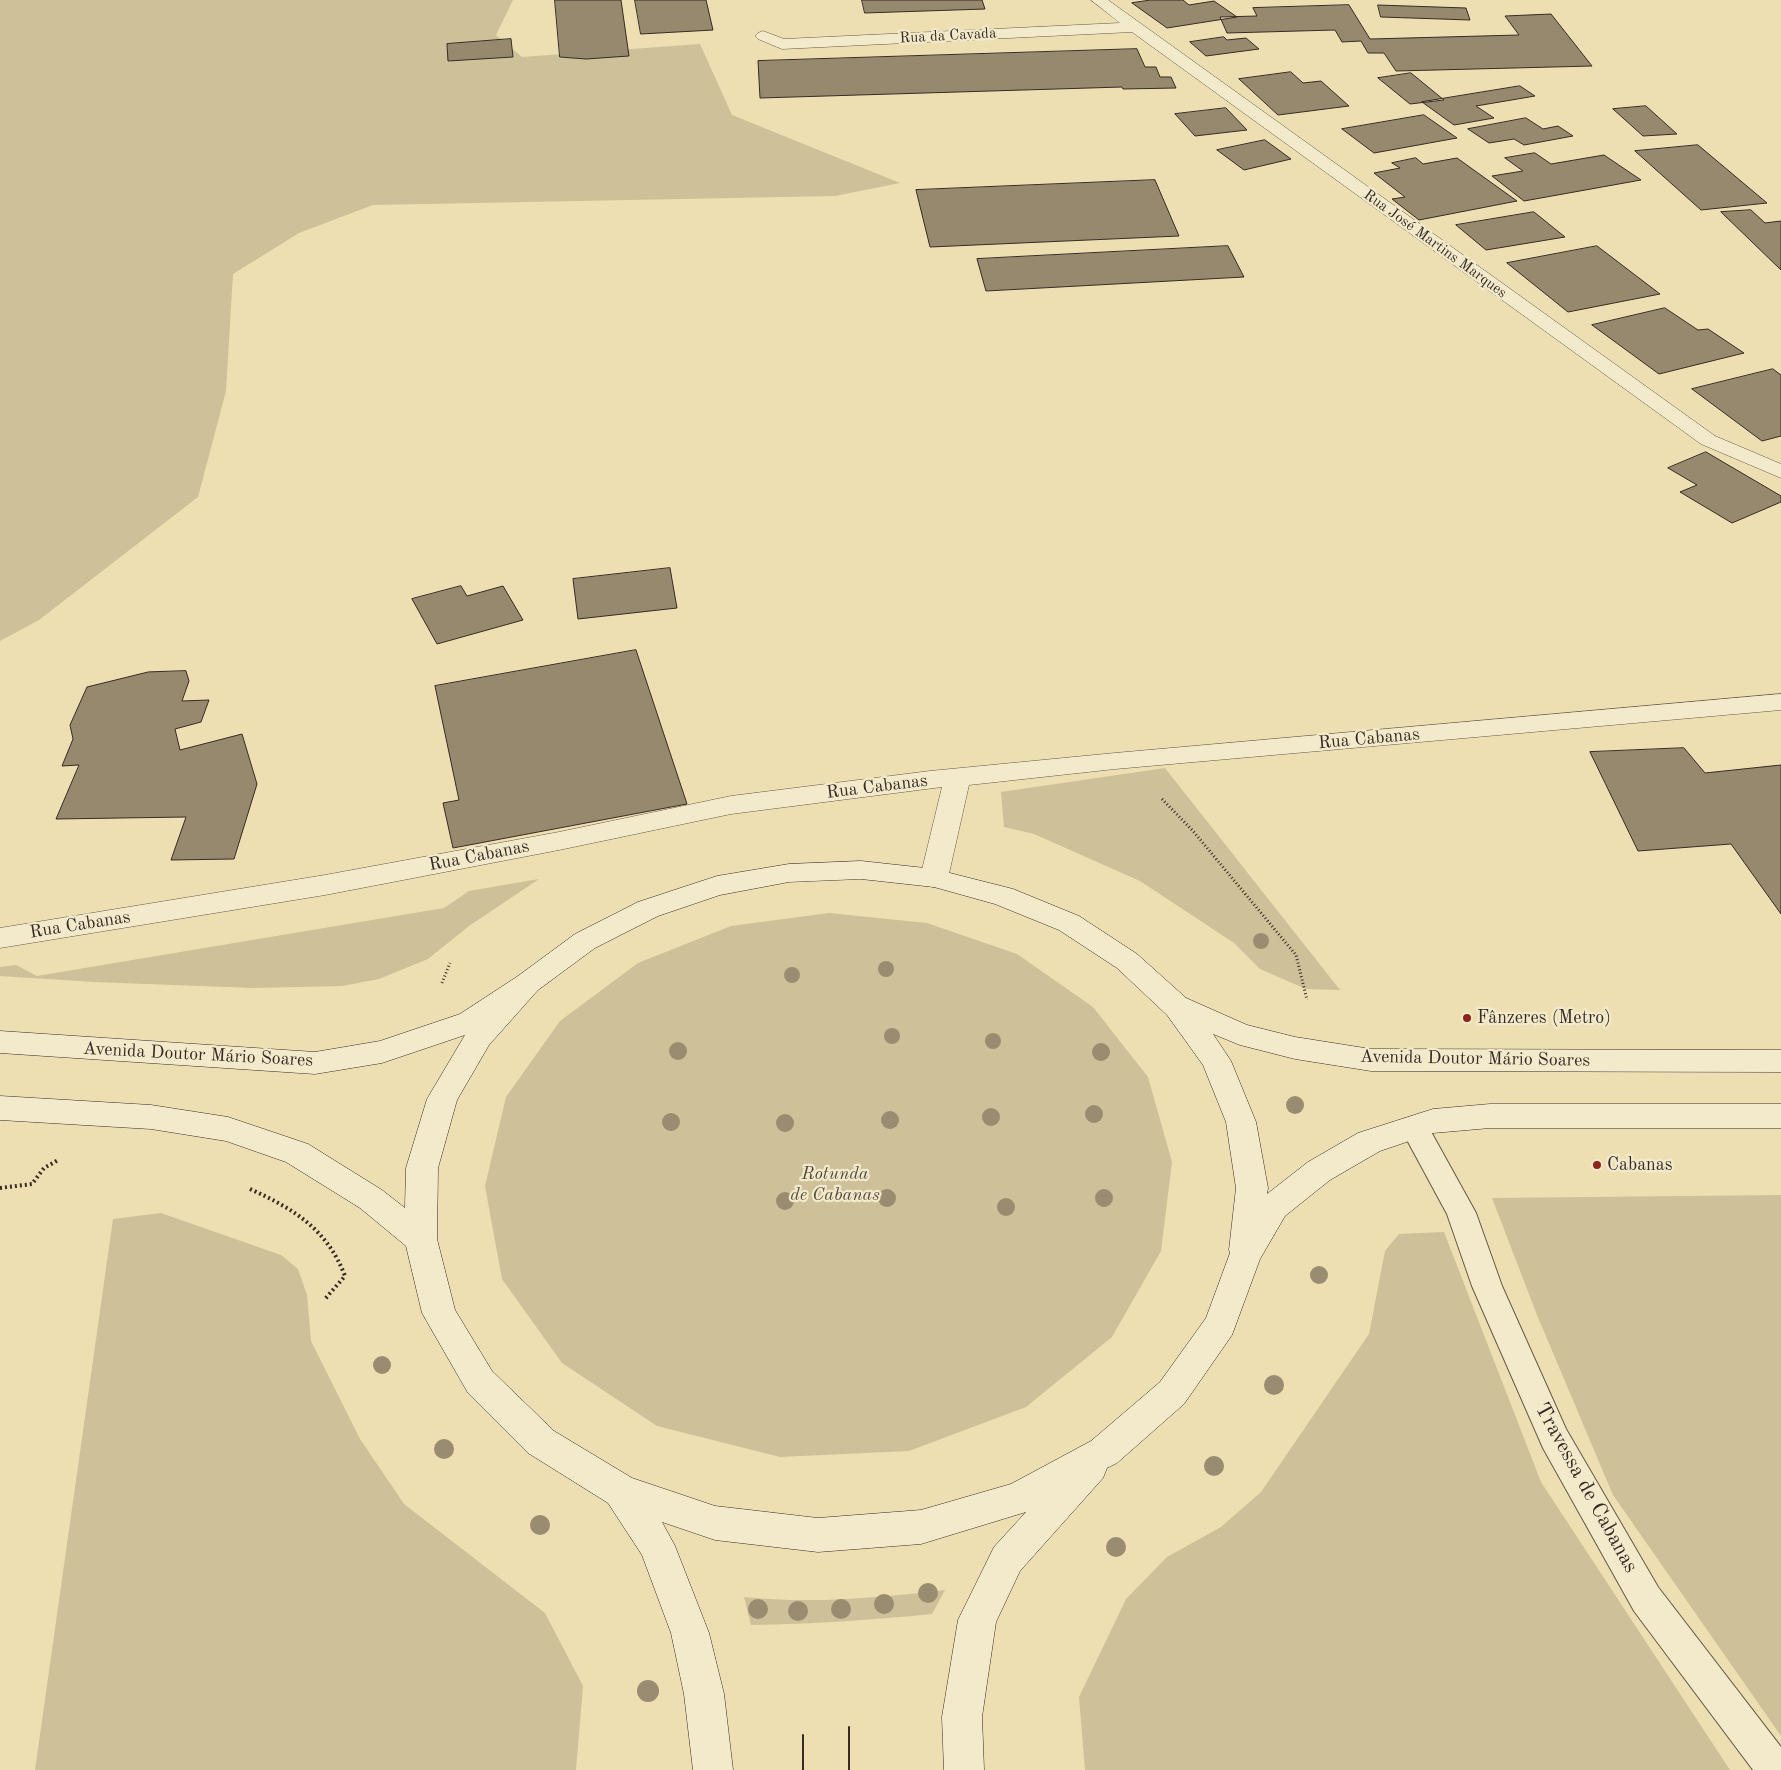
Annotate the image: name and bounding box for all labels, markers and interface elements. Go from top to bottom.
street label: Rua da Cavada [899,24,997,48]
street label: Rua José Martins Marques [1360,186,1510,302]
street label: Rua Cabanas [1317,724,1421,754]
street label: Rua Cabanas [825,770,929,804]
street label: Rua Cabanas [427,836,531,876]
street label: Rua Cabanas [28,906,132,944]
place label: Fânzeres (Metro) [1477,1007,1611,1029]
marker: Fânzeres (Metro) [1461,1012,1473,1024]
street label: Avenida Doutor Mário Soares [82,1038,314,1072]
street label: Avenida Doutor Mário Soares [1360,1046,1590,1072]
place label: Cabanas [1607,1154,1672,1176]
marker: Cabanas [1591,1159,1603,1171]
park label: Rotunda de Cabanas [790,1163,880,1206]
street label: Travessa de Cabanas [1529,1399,1643,1577]

